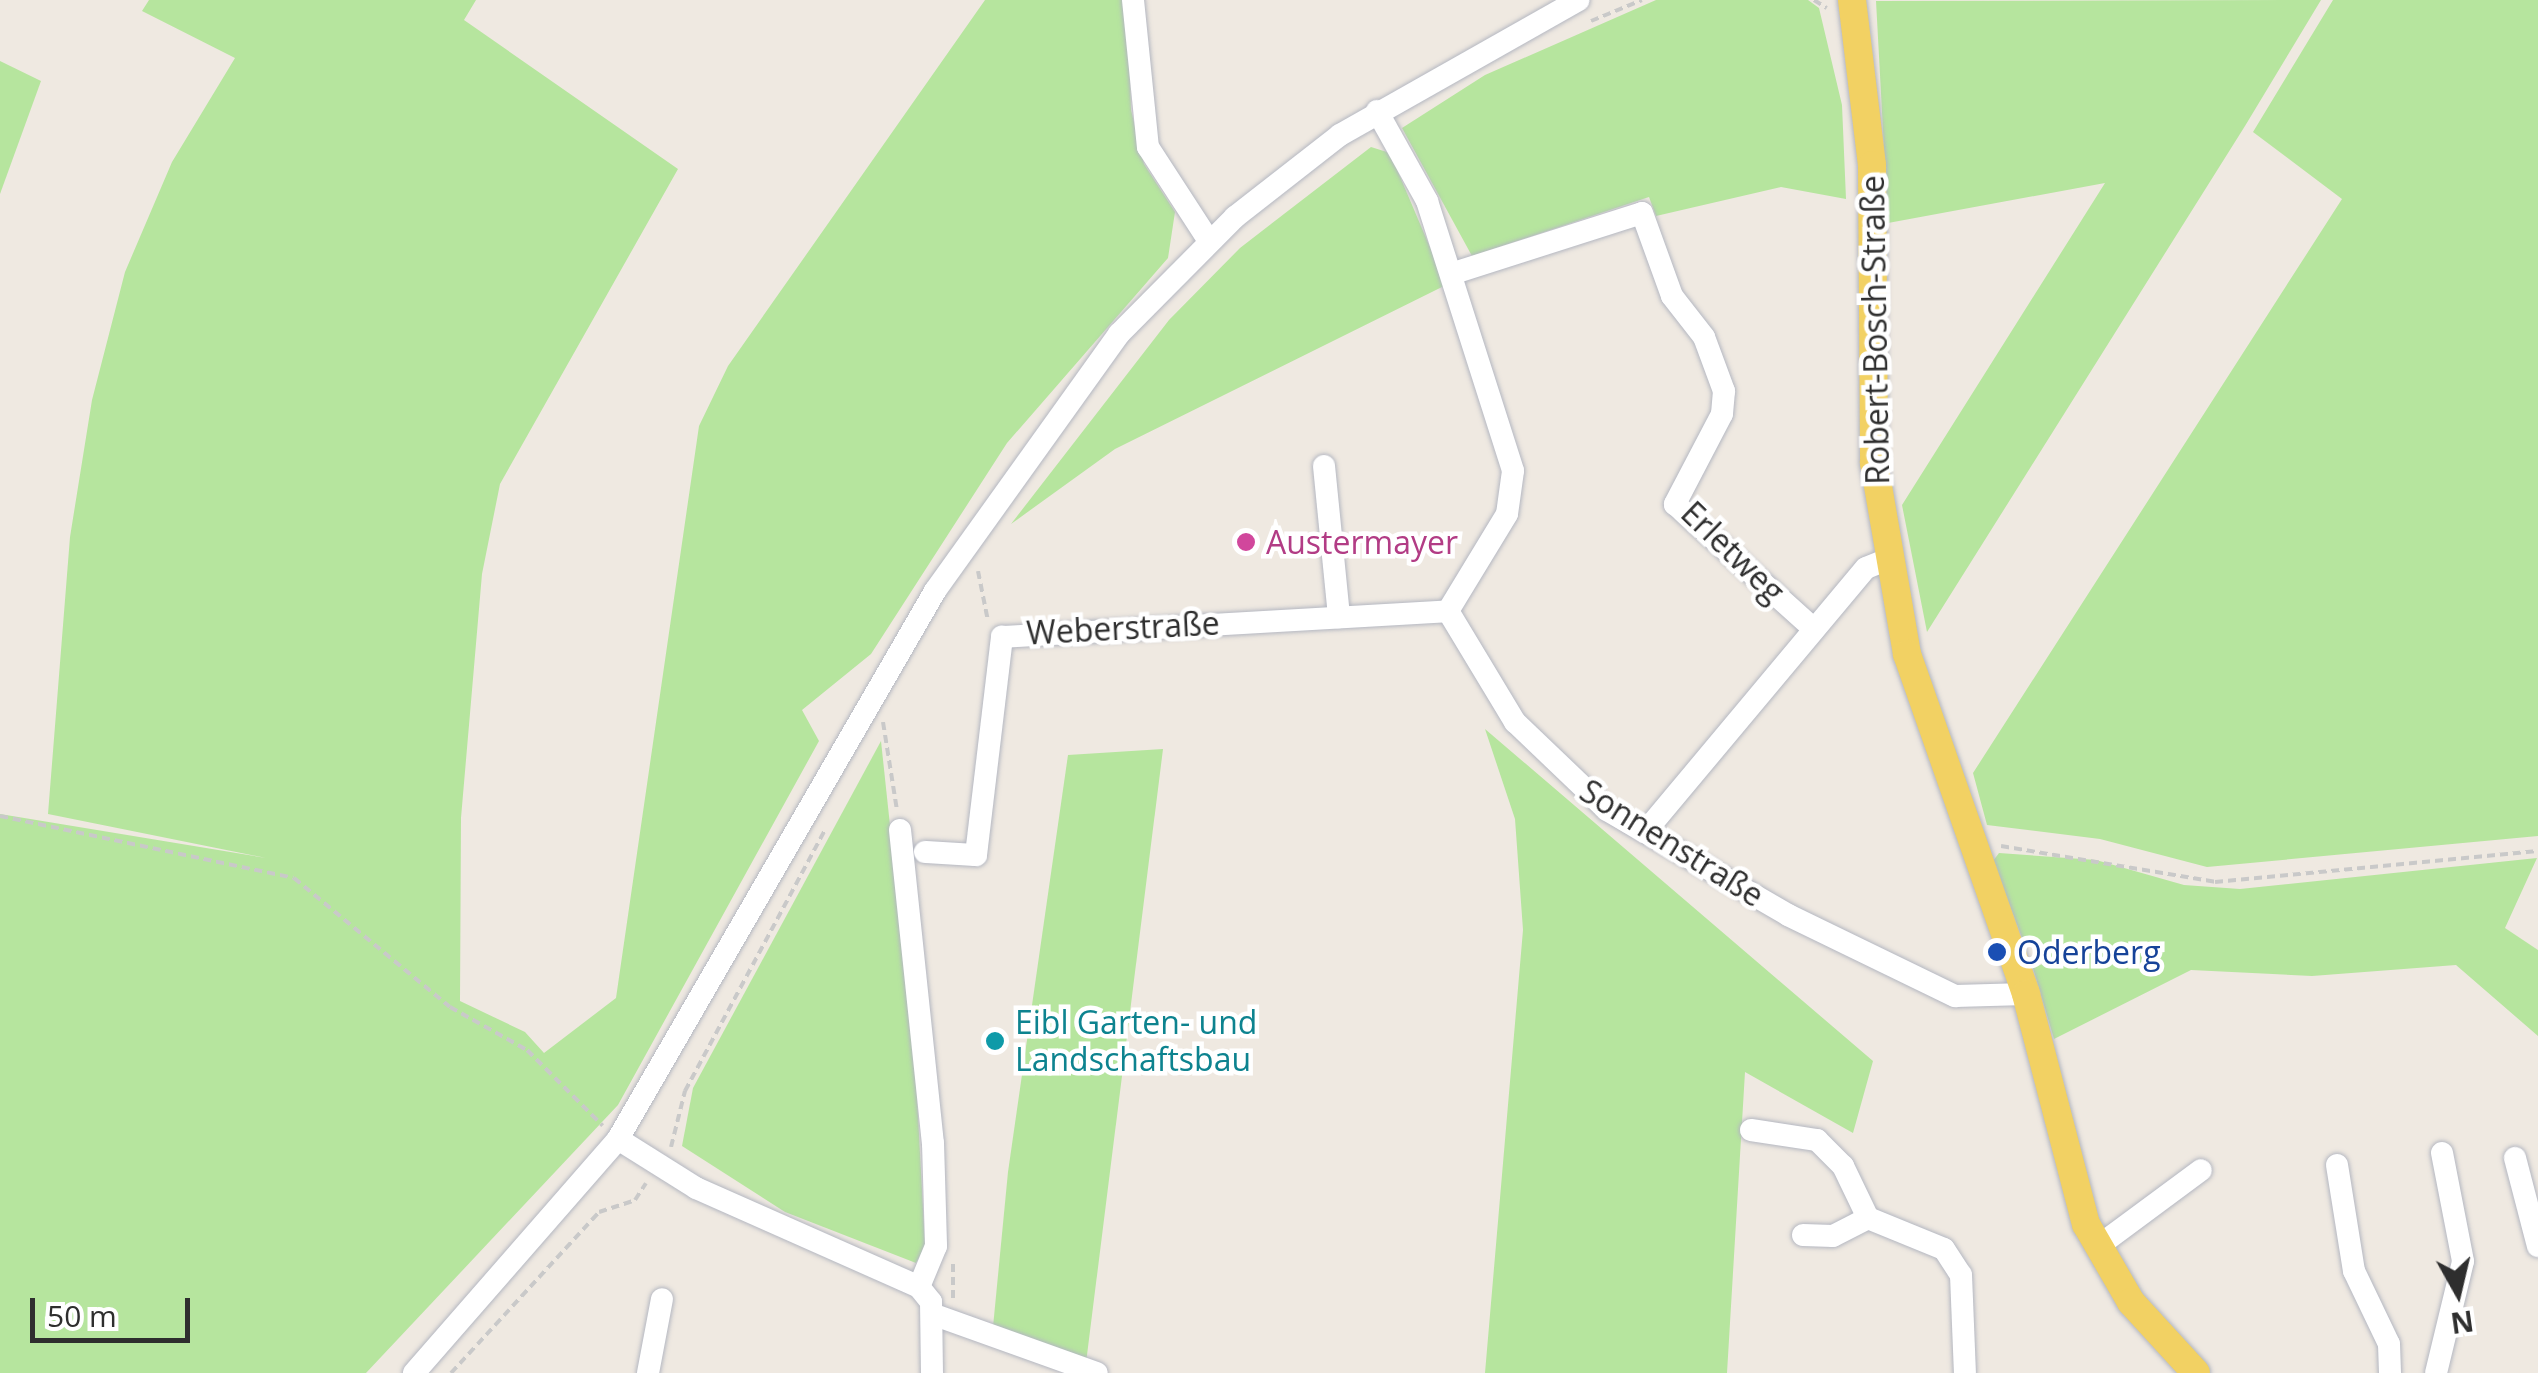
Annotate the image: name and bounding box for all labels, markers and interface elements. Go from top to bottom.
street label: Robert-Bosch-Straße [1853,175,1897,485]
street label: Erletweg [1673,494,1793,610]
place label: Austermayer [1266,523,1458,561]
marker: Austermayer [1235,531,1257,553]
street label: Weberstraße [1025,604,1221,652]
street label: Sonnenstraße [1573,771,1771,915]
place label: Oderberg [2017,933,2161,971]
marker: Oderberg [1986,941,2008,963]
place label: Eibl Garten- und Landschaftsbau [1015,1004,1257,1079]
marker: Eibl Garten- und Landschaftsbau [984,1030,1006,1052]
north arrow [2408,1243,2508,1343]
scale bar [35,1278,195,1340]
text: 50 m [47,1295,117,1336]
text: N [2448,1302,2476,1343]

